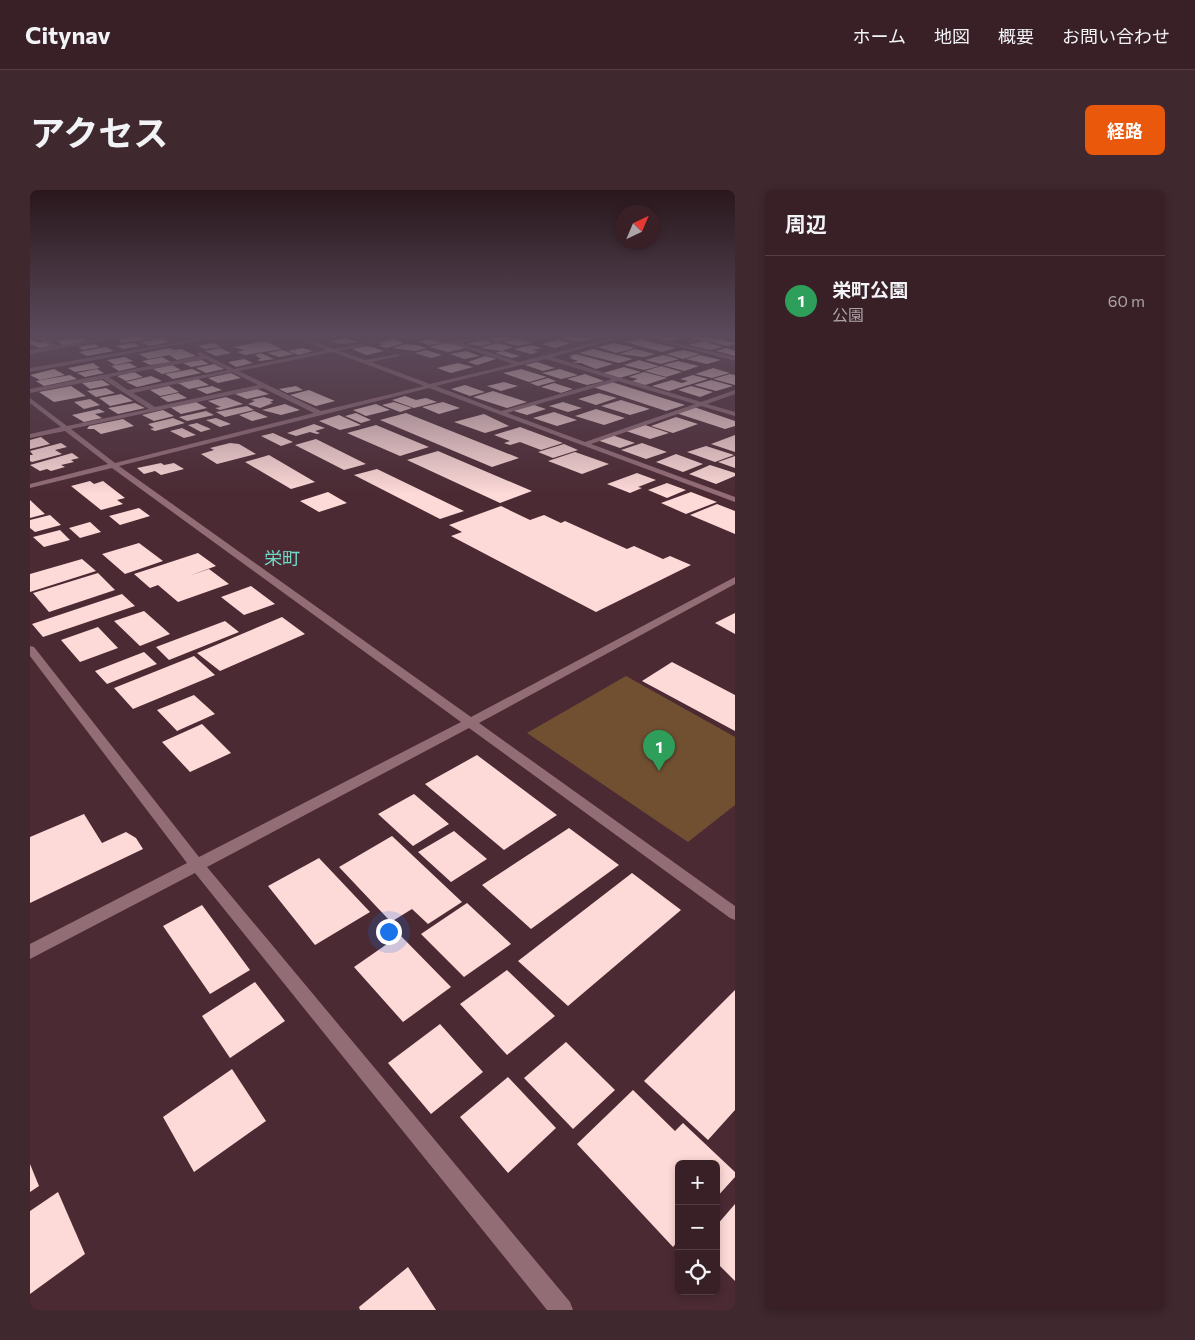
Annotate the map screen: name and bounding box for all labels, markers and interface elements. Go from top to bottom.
text: Citynav [25,20,111,49]
text: ホーム [853,25,906,47]
text: 地図 [934,25,970,47]
text: 概要 [998,25,1034,47]
text: お問い合わせ [1062,25,1170,47]
button: 経路 [1085,105,1165,155]
text: アクセス [30,110,168,153]
north arrow [615,205,660,250]
text: 周辺 [785,211,827,236]
text: 栄町公園 [832,278,908,301]
text: 1 [797,291,805,310]
text: 60 m [1108,291,1145,310]
text: 公園 [832,305,864,324]
district label: 栄町 [264,547,300,569]
pin: 1 [643,730,675,771]
your location [376,919,402,945]
map controls [675,1160,720,1295]
button: + [675,1160,720,1205]
button: − [675,1205,720,1250]
button: locate [675,1250,720,1295]

